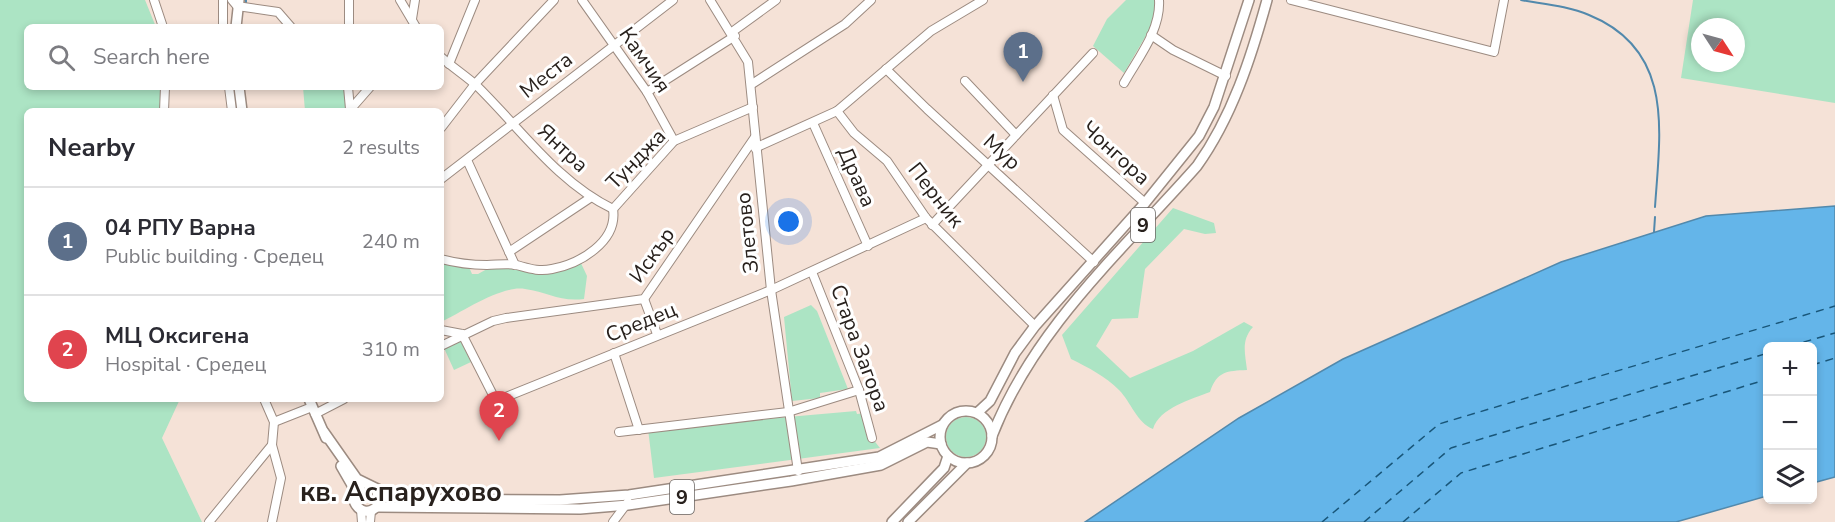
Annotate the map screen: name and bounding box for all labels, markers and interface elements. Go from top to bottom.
north arrow [1691,18,1745,72]
street label: Камчия [613,22,677,98]
search box [24,24,444,90]
pin: 1 [1004,32,1042,82]
icon: search [45,41,78,74]
text: Search here [93,42,210,72]
street label: Места [514,46,578,104]
street label: Чонгора [1076,115,1156,191]
street label: Янтра [532,117,594,179]
street label: Тунджа [600,122,672,196]
street label: Мур [977,128,1027,176]
text: Nearby [48,130,135,165]
text: 2 results [342,134,420,161]
street label: Драва [831,143,883,211]
street label: Перник [902,157,971,234]
street label: Злетово [729,191,765,275]
your location [774,207,803,236]
road number: 9 [1131,208,1155,242]
text: 04 РПУ Варна [105,213,256,243]
street label: Искър [623,222,681,288]
text: 1 [62,228,74,255]
text: 240 m [362,228,420,255]
text: Public building · Средец [105,243,324,270]
street label: Стара Загора [824,280,896,416]
street label: Средец [601,295,681,349]
text: МЦ Оксигена [105,321,249,351]
text: 2 [62,336,74,363]
text: 310 m [362,336,420,363]
map controls [1763,342,1817,504]
button: + [1763,342,1817,396]
text: Hospital · Средец [105,351,266,378]
pin: 2 [480,392,518,441]
button: − [1763,396,1817,450]
button: layers [1763,450,1817,504]
district label: кв. Аспарухово [300,474,502,511]
road number: 9 [670,480,694,514]

